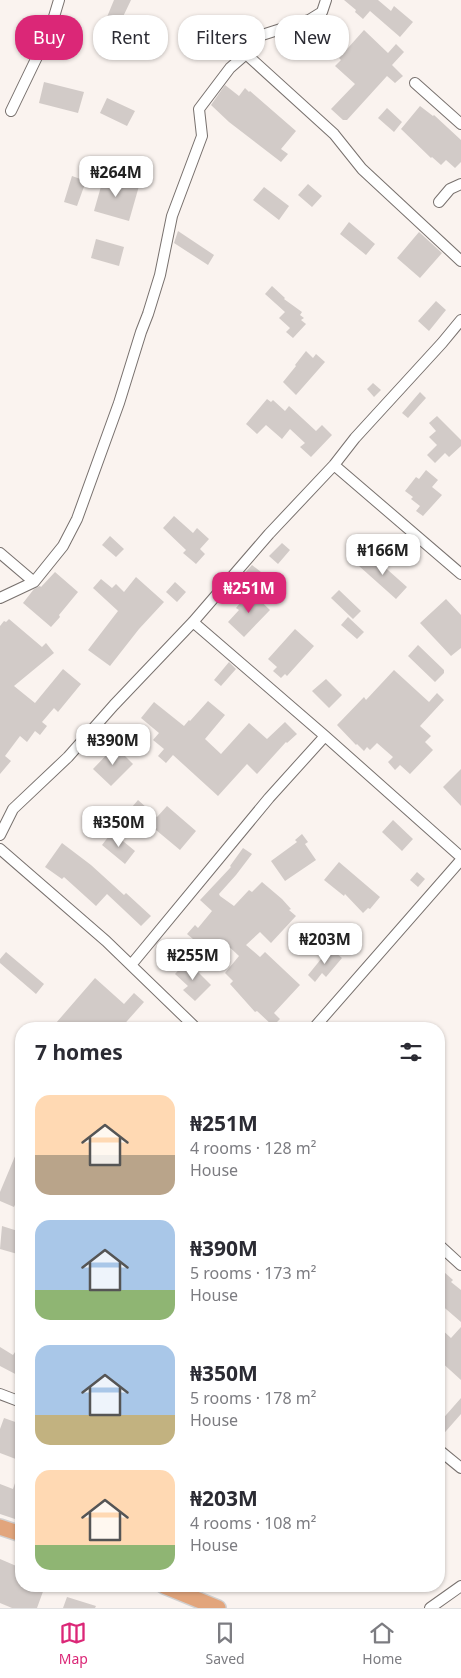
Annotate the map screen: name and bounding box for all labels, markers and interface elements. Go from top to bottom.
chip: Buy [15,15,83,60]
chip: Rent [93,15,168,60]
chip: Filters [178,15,265,60]
chip: New [275,15,349,60]
pin: ₦264M [81,156,151,198]
text: ₦264M [90,161,142,183]
pin: ₦166M [348,534,418,576]
text: ₦166M [357,539,409,561]
pin: ₦251M [214,572,284,614]
text: ₦251M [223,577,275,599]
pin: ₦390M [78,724,148,766]
text: ₦390M [87,729,139,751]
pin: ₦350M [84,806,154,848]
text: ₦350M [93,811,145,833]
pin: ₦203M [290,922,360,965]
text: ₦203M [299,928,351,950]
pin: ₦255M [158,938,228,981]
text: ₦255M [167,944,219,966]
text: 7 homes [35,1038,123,1066]
icon: filters [397,1038,425,1066]
text: ₦251M [190,1109,258,1137]
icon: home [75,1115,135,1175]
text: 4 rooms · 128 m² [190,1137,316,1159]
text: House [190,1159,238,1181]
text: ₦390M [190,1234,258,1262]
icon: home [75,1240,135,1300]
text: 5 rooms · 173 m² [190,1262,316,1284]
text: House [190,1284,238,1306]
text: ₦350M [190,1359,258,1387]
icon: home [75,1365,135,1425]
text: 5 rooms · 178 m² [190,1387,316,1409]
text: House [190,1409,238,1431]
text: ₦203M [190,1484,258,1512]
icon: home [75,1490,135,1550]
text: 4 rooms · 108 m² [190,1512,316,1534]
text: House [190,1534,238,1556]
tab: Map [59,1619,88,1668]
tab: Saved [206,1619,245,1668]
tab: Home [362,1619,402,1668]

